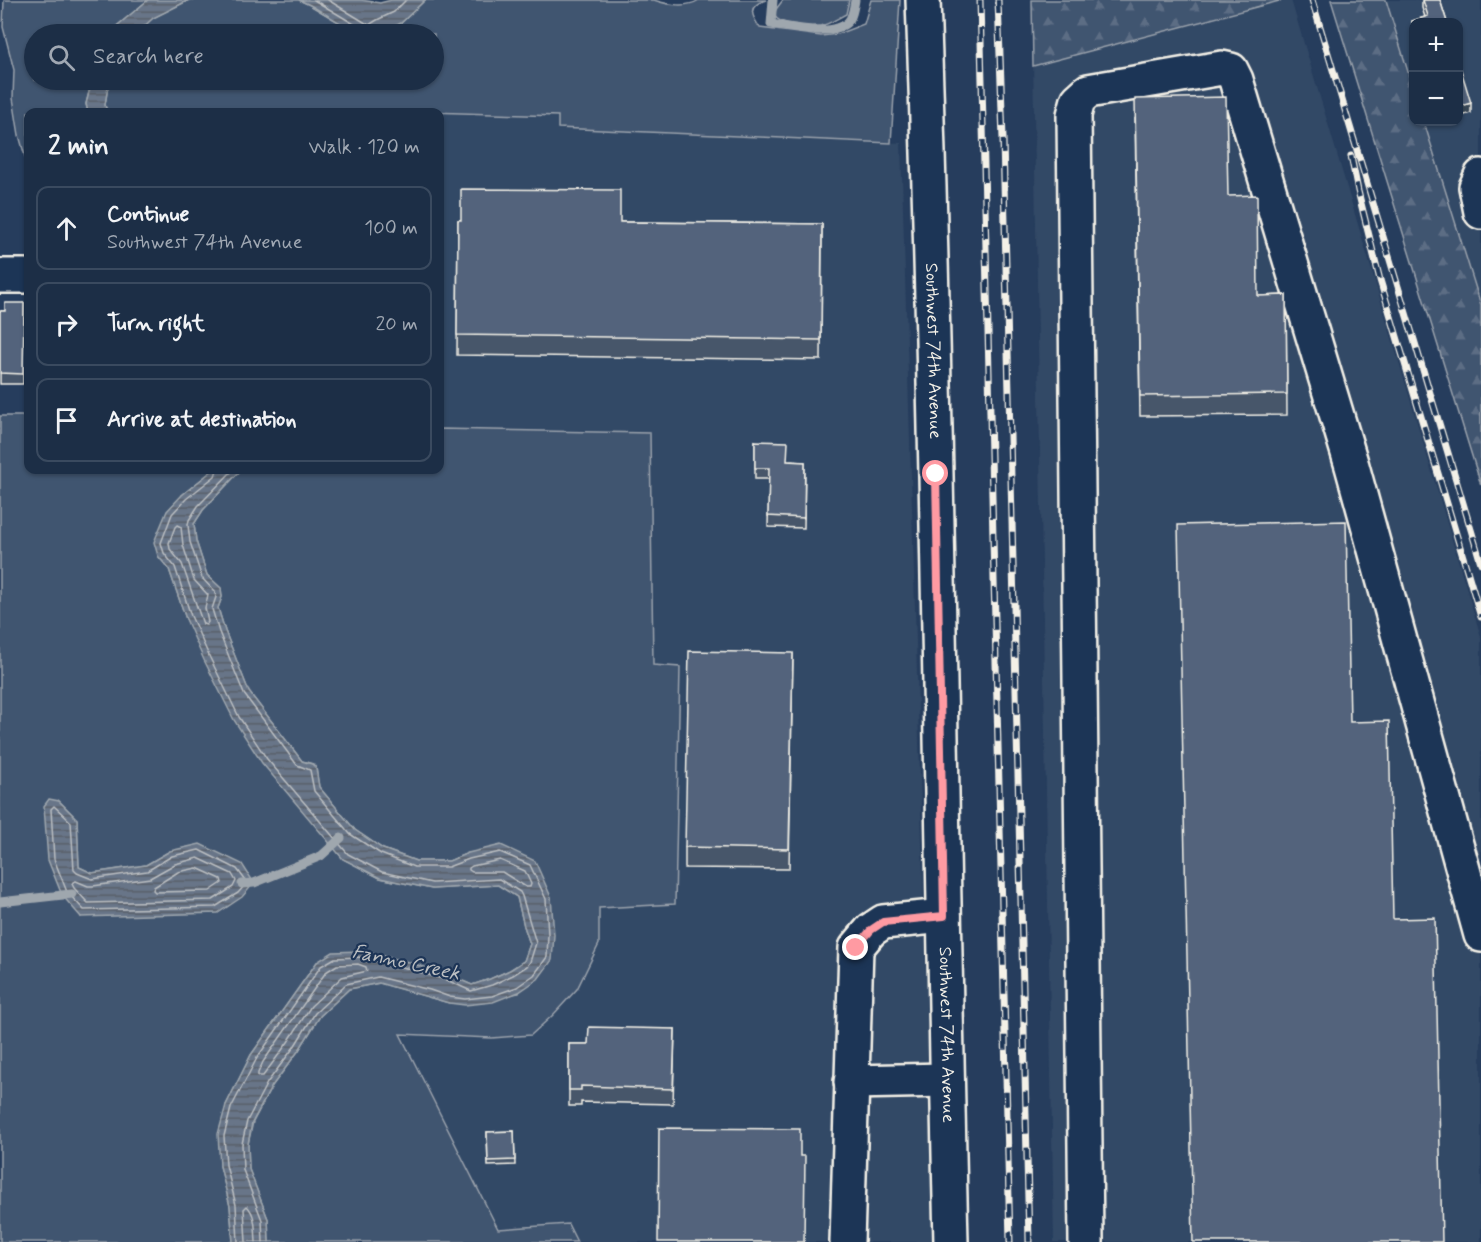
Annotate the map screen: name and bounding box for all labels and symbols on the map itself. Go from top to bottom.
street label: Southwest 74th Avenue [919,262,947,439]
route start [922,460,948,486]
route end [842,934,868,960]
water label: Fanno Creek [350,938,462,988]
street label: Southwest 74th Avenue [933,946,960,1123]

